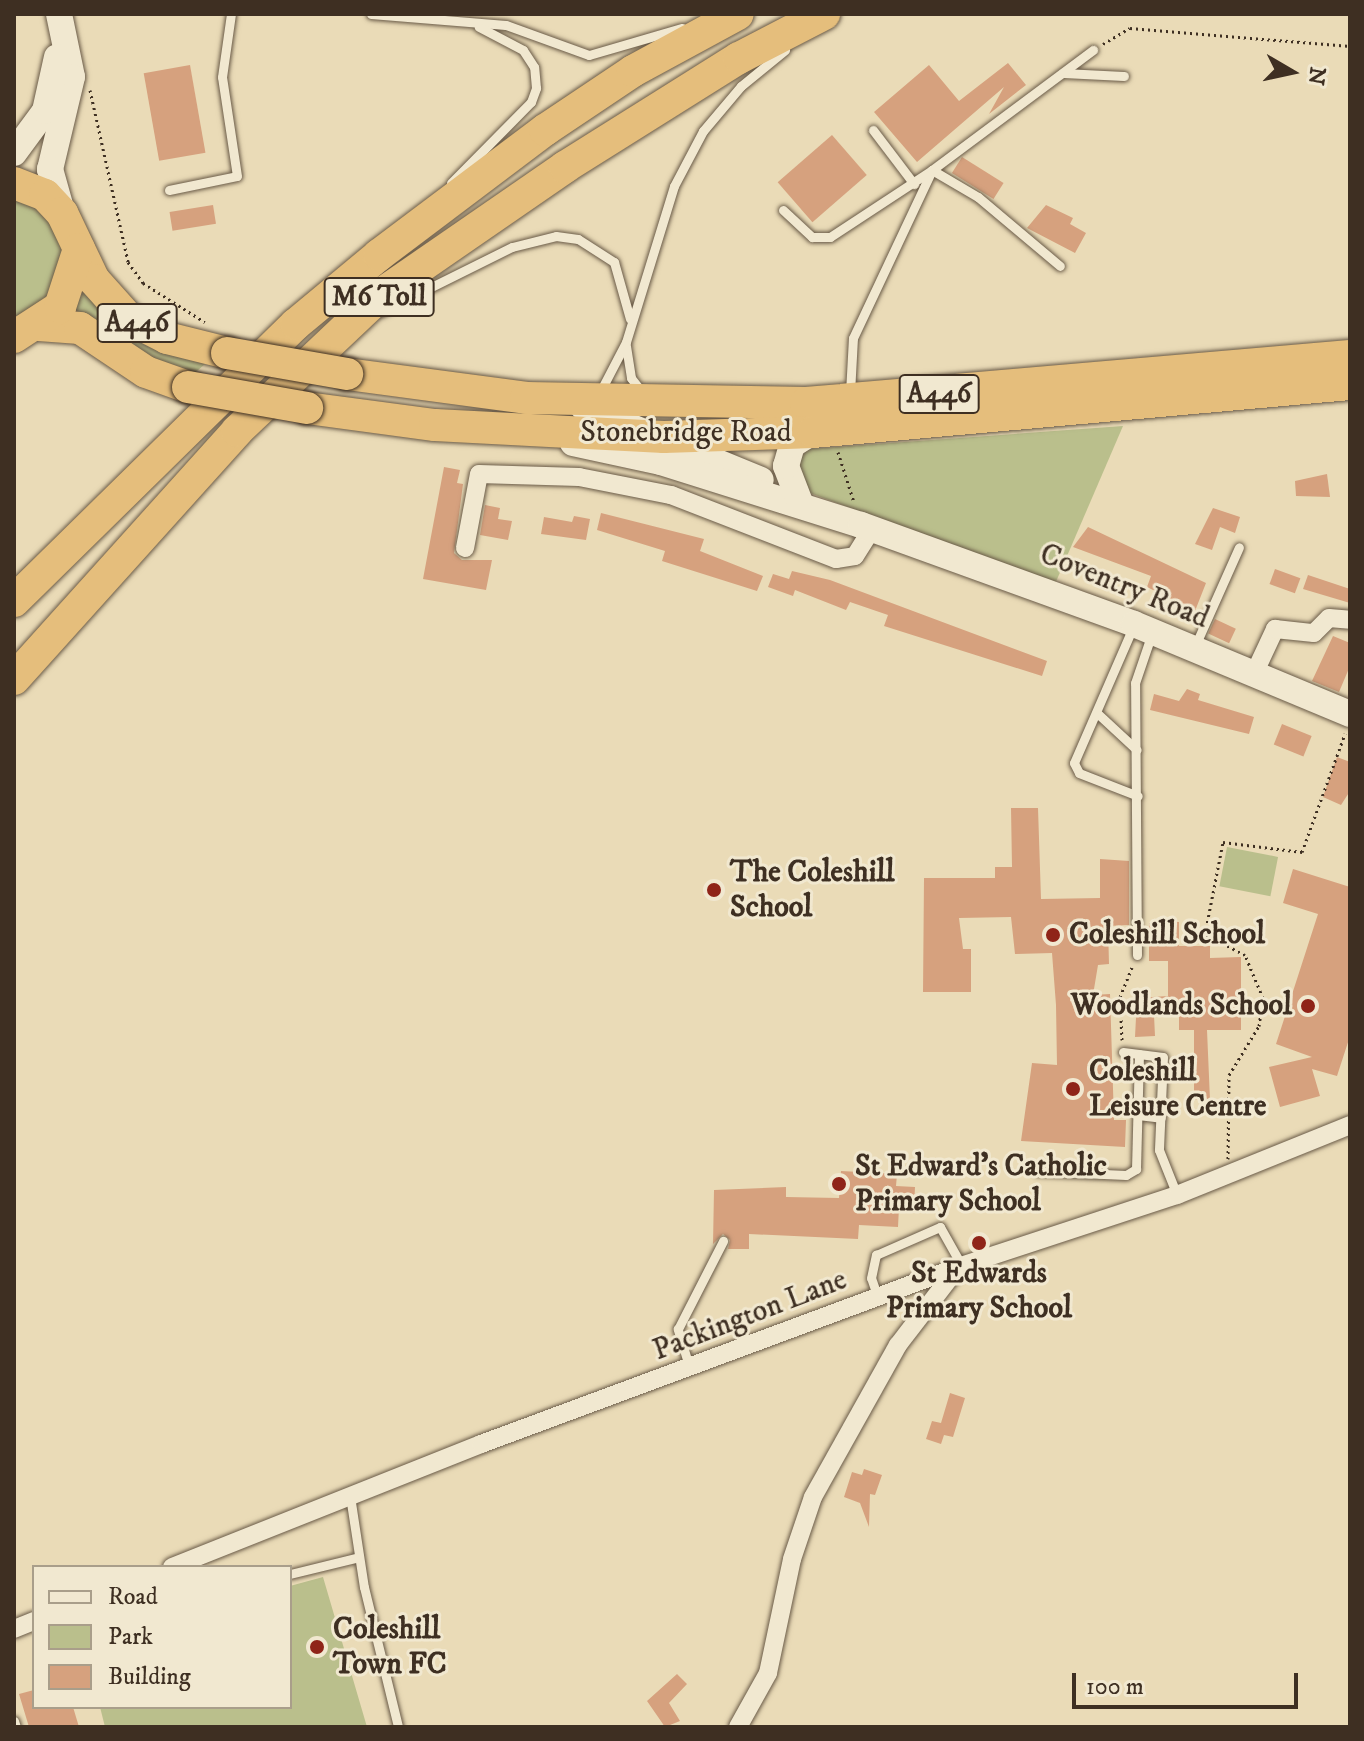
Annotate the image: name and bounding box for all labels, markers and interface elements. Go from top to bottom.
north arrow [1252,32,1332,112]
text: N [1301,65,1331,87]
road number: M6 Toll [323,273,435,321]
road number: A446 [95,299,179,347]
road number: A446 [897,370,981,418]
street label: Stonebridge Road [580,415,792,451]
street label: Coventry Road [1034,537,1214,637]
place label: The Coleshill School [730,855,894,926]
marker: The Coleshill School [705,881,723,899]
place label: Coleshill School [1069,917,1265,953]
marker: Coleshill School [1044,926,1062,944]
place label: Woodlands School [1071,988,1292,1024]
marker: Woodlands School [1299,997,1317,1015]
place label: Coleshill Leisure Centre [1089,1054,1266,1124]
marker: Coleshill Leisure Centre [1064,1080,1082,1098]
place label: St Edward's Catholic Primary School [855,1149,1107,1220]
marker: St Edward's Catholic Primary School [830,1175,848,1193]
marker: St Edwards Primary School [970,1234,988,1252]
place label: St Edwards Primary School [886,1256,1072,1326]
street label: Packington Lane [648,1263,852,1369]
legend [32,1565,292,1709]
text: Road [108,1582,158,1612]
place label: Coleshill Town FC [333,1612,447,1682]
text: Park [108,1622,153,1652]
marker: Coleshill Town FC [308,1638,326,1656]
scale bar [1076,1657,1302,1707]
text: Building [108,1662,191,1692]
text: 100 m [1086,1672,1144,1702]

